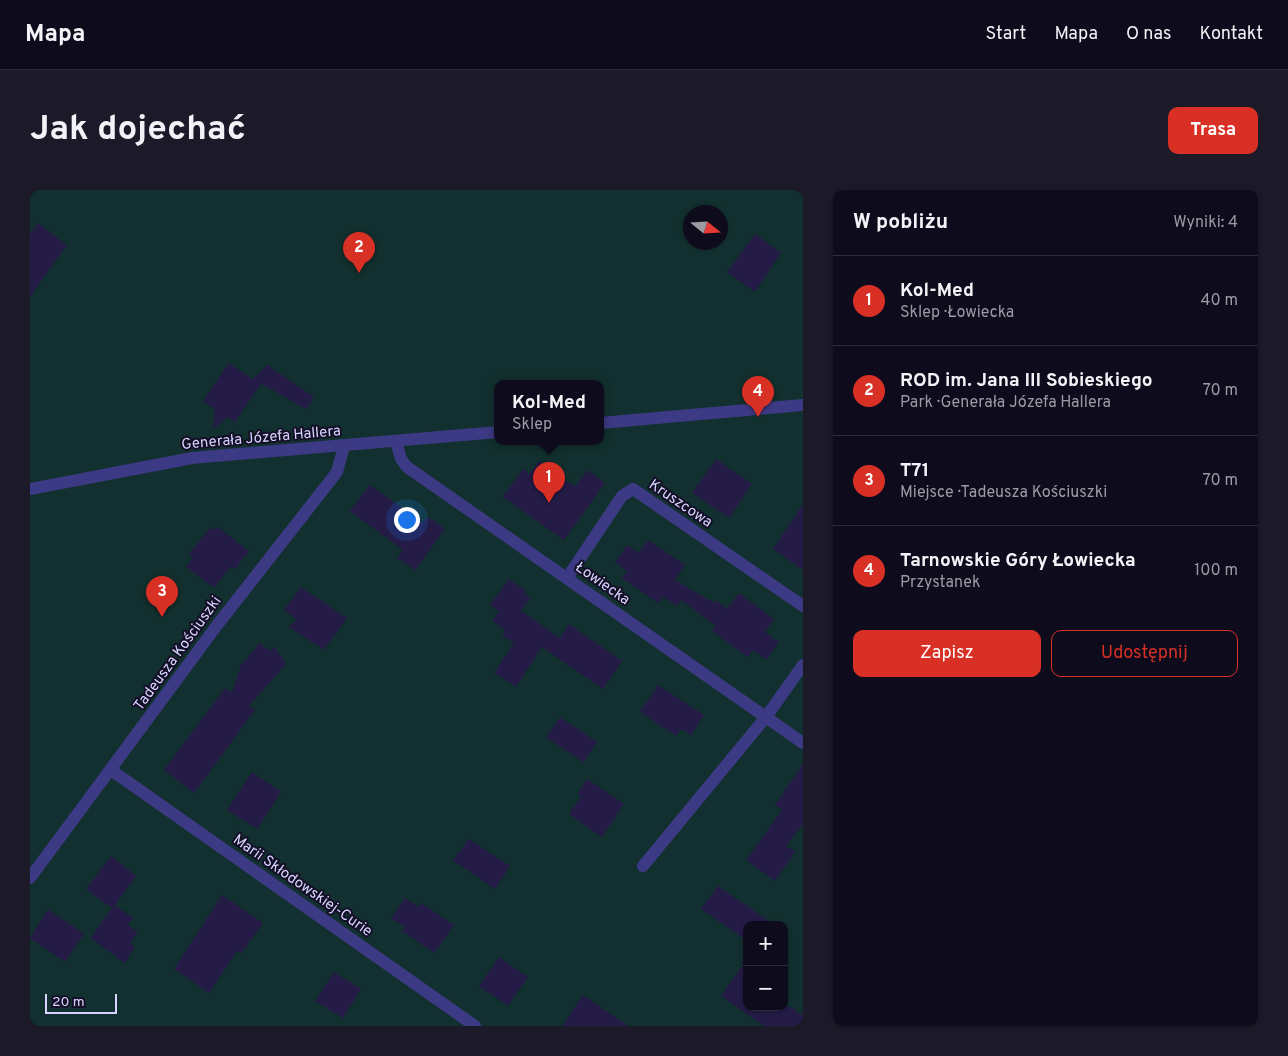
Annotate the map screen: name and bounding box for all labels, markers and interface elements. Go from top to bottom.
text: Mapa [25,20,85,50]
text: Start [985,23,1026,46]
text: Mapa [1054,23,1098,46]
text: O nas [1126,23,1171,46]
text: Kontakt [1199,23,1263,46]
button: Trasa [1168,107,1258,154]
text: Jak dojechać [30,108,246,152]
north arrow [683,205,728,250]
text: W pobliżu [853,209,948,236]
text: Wyniki: 4 [1173,213,1238,233]
pin: 2 [343,232,375,273]
text: Kol-Med [900,279,974,303]
text: 1 [866,291,872,311]
text: 40 m [1200,291,1238,311]
text: Sklep · Łowiecka [900,303,1014,323]
text: ROD im. Jana III Sobieskiego [900,369,1153,393]
pin: 4 [742,376,774,417]
popup [494,380,604,445]
text: 2 [864,381,874,401]
text: 70 m [1203,381,1238,401]
text: Kol-Med [512,391,586,415]
text: Park · Generała Józefa Hallera [900,393,1111,413]
text: Sklep [512,415,552,435]
street label: Generała Józefa Hallera [181,422,342,455]
text: T71 [900,459,929,483]
pin: 1 [533,462,565,503]
text: 3 [864,471,874,491]
text: 70 m [1203,471,1238,491]
street label: Kruszcowa [645,476,716,532]
text: Miejsce · Tadeusza Kościuszki [900,483,1107,503]
your location [394,507,420,533]
text: Tarnowskie Góry Łowiecka [900,549,1136,573]
street label: Łowiecka [571,559,633,610]
text: 4 [864,561,874,581]
text: 100 m [1194,561,1238,581]
text: Przystanek [900,573,980,593]
pin: 3 [146,576,178,617]
street label: Tadeusza Kościuszki [130,593,226,715]
button: Zapisz [853,630,1041,677]
button: Udostępnij [1051,630,1238,677]
street label: Marii Skłodowskiej-Curie [229,831,376,942]
map controls [743,921,788,1011]
button: + [743,921,788,966]
button: − [743,966,788,1011]
scale bar [45,991,118,1014]
text: 20 m [52,994,85,1011]

